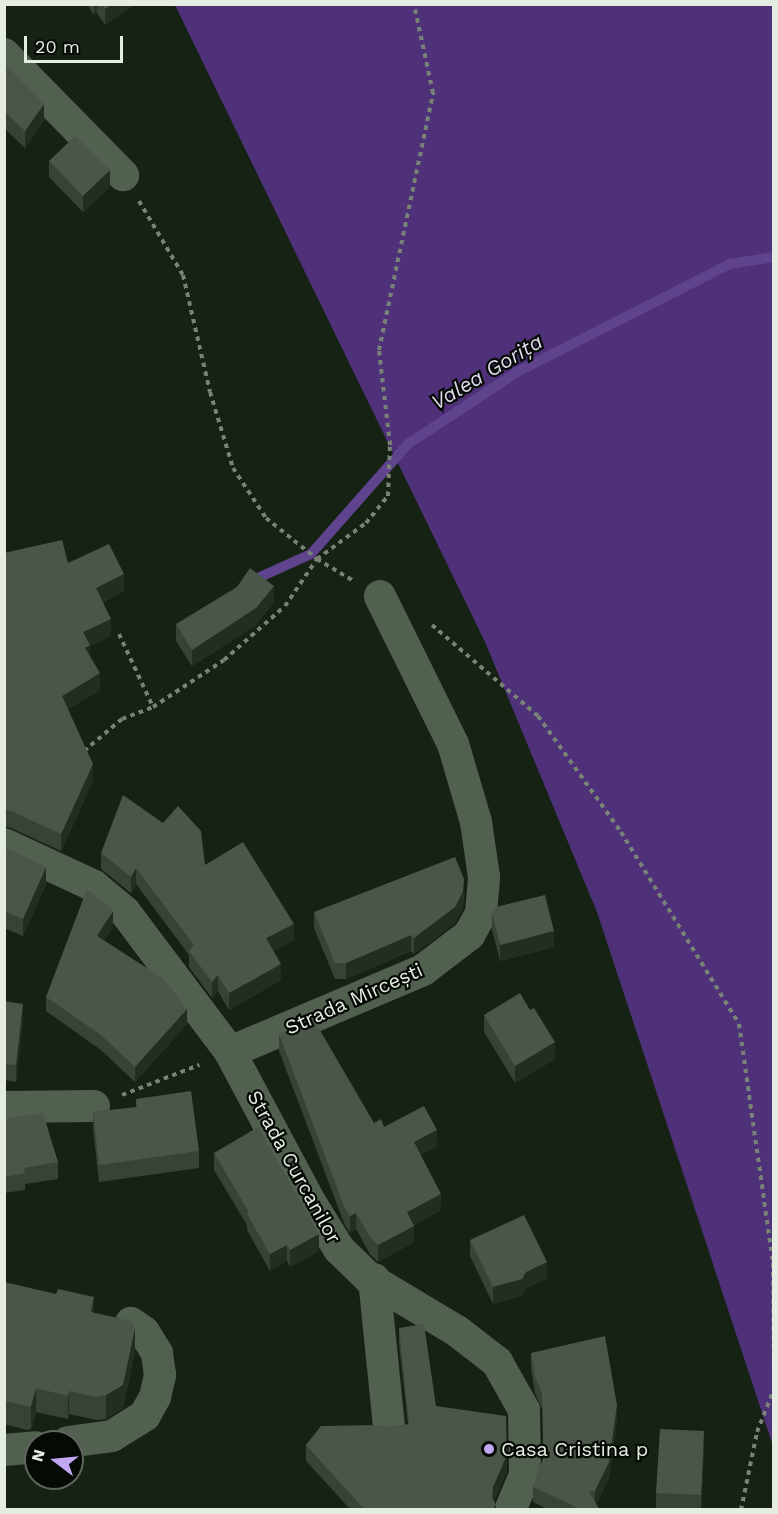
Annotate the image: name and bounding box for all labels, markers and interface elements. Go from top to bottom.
scale bar [27,24,126,62]
text: 20 m [35,36,80,57]
water label: Valea Gorița [427,329,547,415]
street label: Strada Mircești [281,958,427,1040]
street label: Strada Curcanilor [242,1086,346,1248]
north arrow [24,1430,84,1490]
place label: Casa Cristina p [501,1437,649,1461]
marker: Casa Cristina p [482,1442,496,1456]
text: N [27,1447,49,1464]

